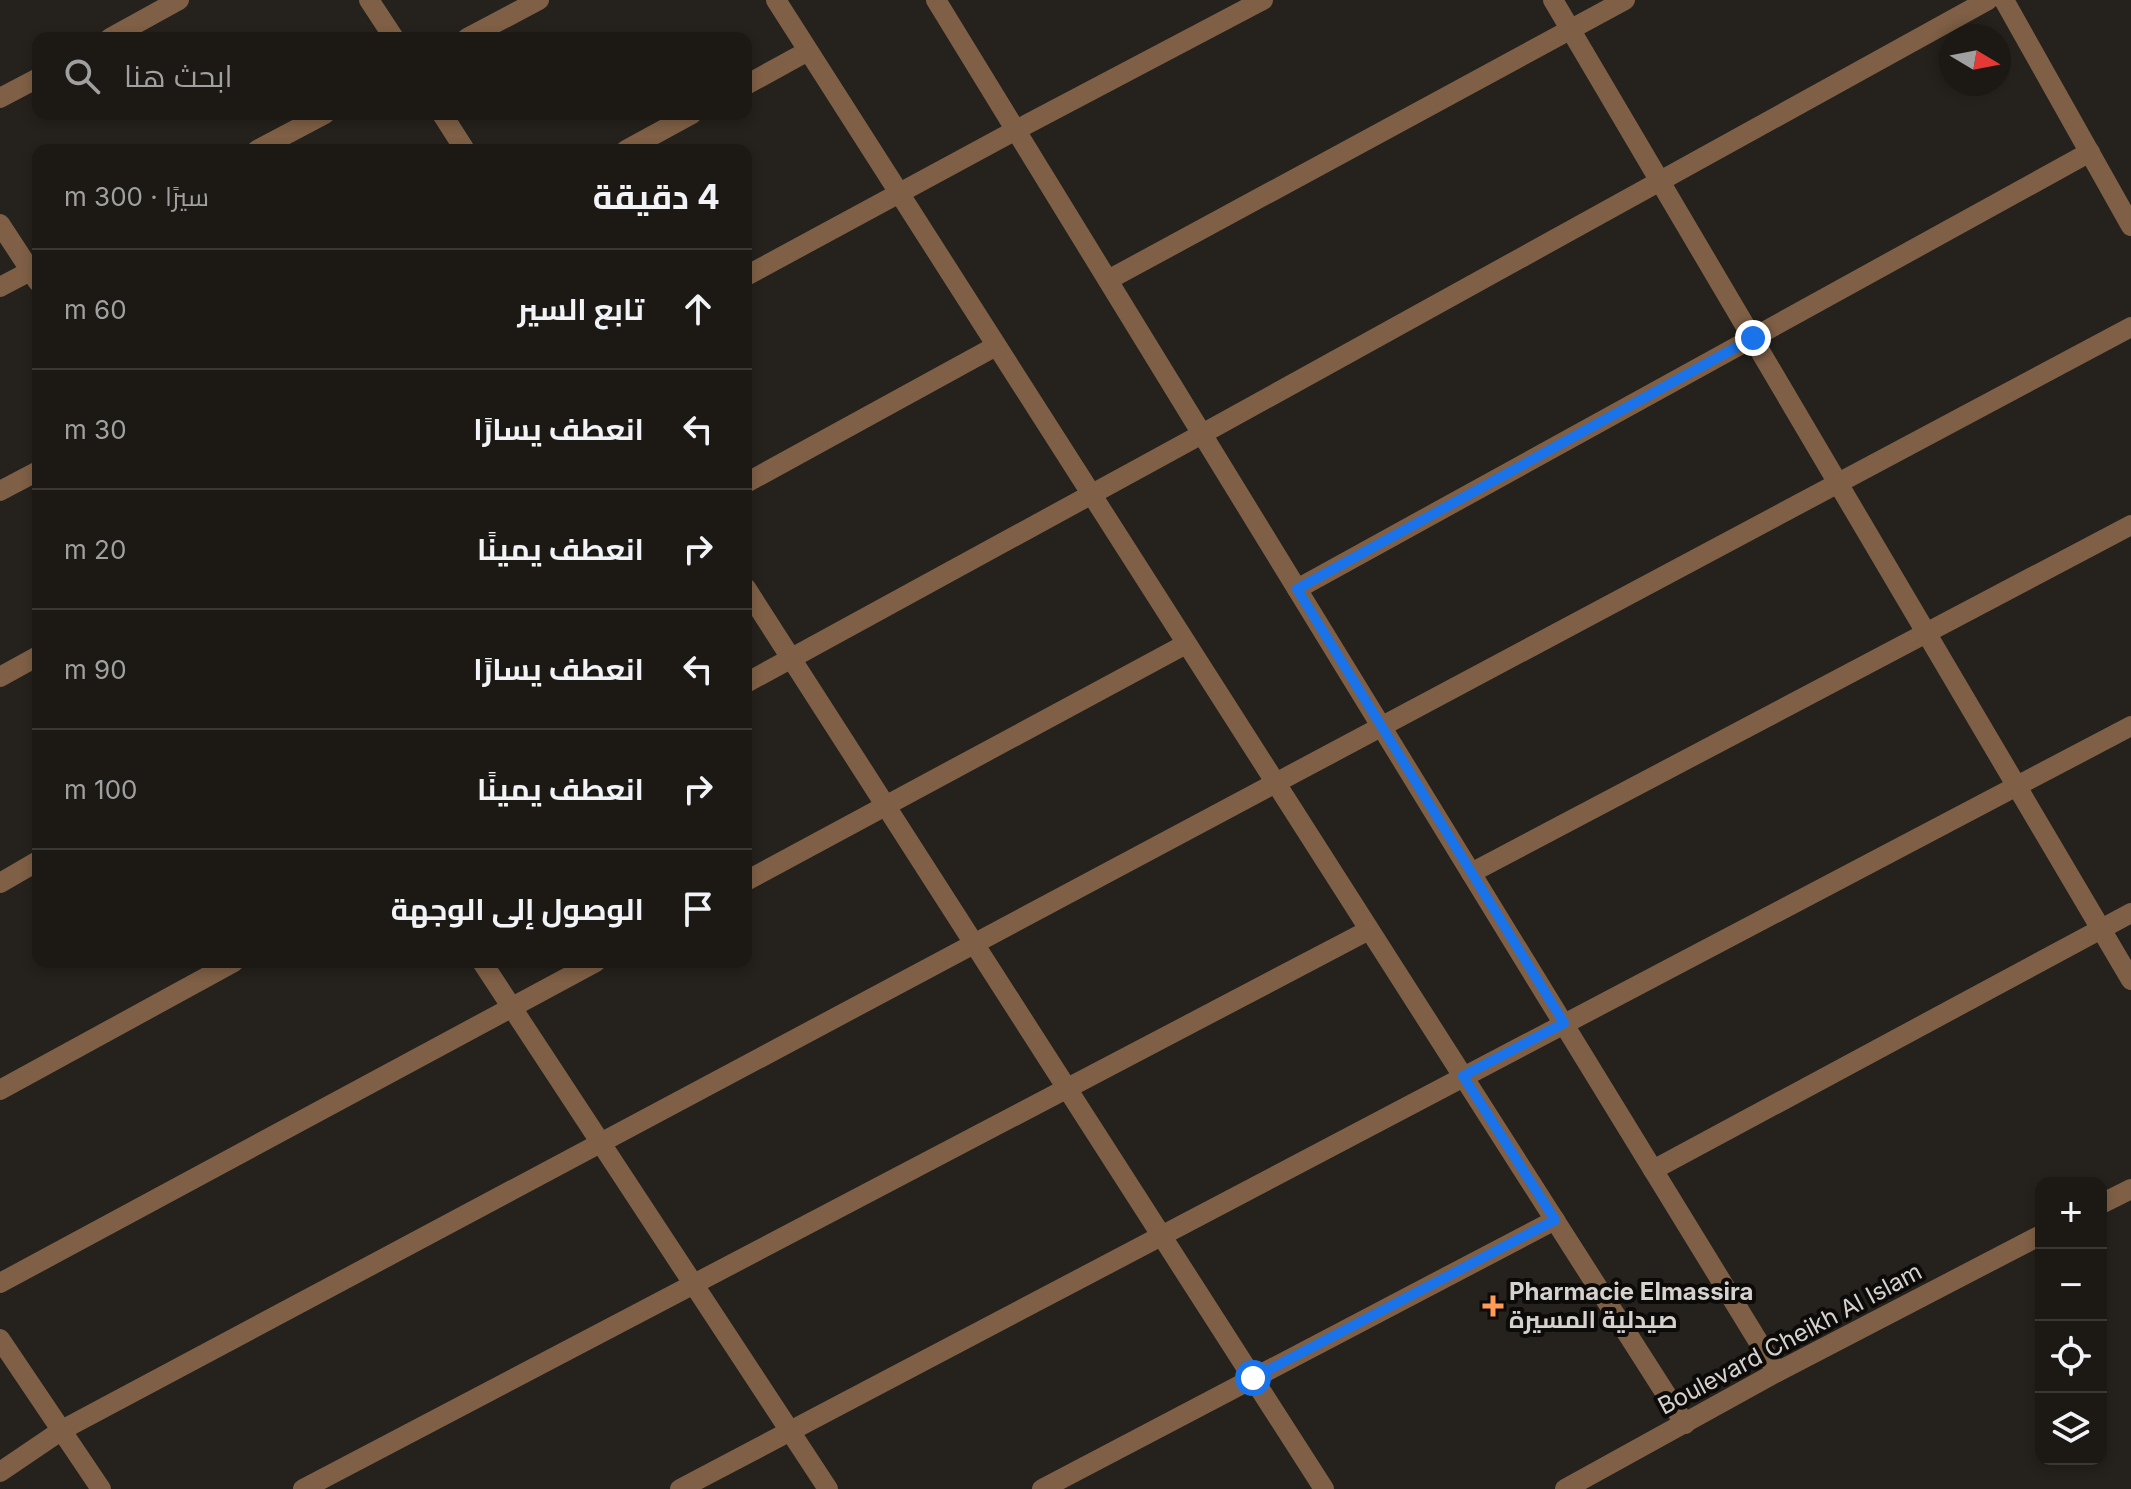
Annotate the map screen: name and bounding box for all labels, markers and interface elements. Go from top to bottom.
north arrow [1939,24,2011,96]
search box [32,32,752,120]
icon: search [60,54,104,98]
text: ابحث هنا [124,58,233,94]
text: 4 دقيقة [593,176,720,217]
text: سيرًا · 300 m [64,181,209,212]
icon: ahead [676,287,720,331]
text: تابع السير [518,291,644,327]
text: 60 m [64,294,127,325]
route end [1735,320,1771,356]
icon: left [676,407,720,451]
text: انعطف يسارًا [473,411,644,447]
text: 30 m [64,414,127,445]
icon: right [676,527,720,571]
text: انعطف يمينًا [477,531,644,567]
text: 20 m [64,534,126,565]
icon: left [676,647,720,691]
text: انعطف يسارًا [473,651,644,687]
text: 90 m [64,654,127,685]
icon: right [676,767,720,811]
text: انعطف يمينًا [477,771,644,807]
text: 100 m [64,774,137,805]
icon: arrive [676,887,720,931]
text: الوصول إلى الوجهة [391,891,644,927]
map controls [2035,1177,2107,1465]
button: + [2035,1177,2107,1249]
button: − [2035,1249,2107,1321]
street label: Boulevard Cheikh Al Islam [1653,1257,1927,1421]
place label: Pharmacie Elmassira صيدلية المسيرة [1509,1277,1754,1334]
marker: Pharmacie Elmassira صيدلية المسيرة [1484,1297,1502,1315]
button: locate [2035,1321,2107,1393]
route start [1235,1360,1271,1396]
button: layers [2035,1393,2107,1465]

